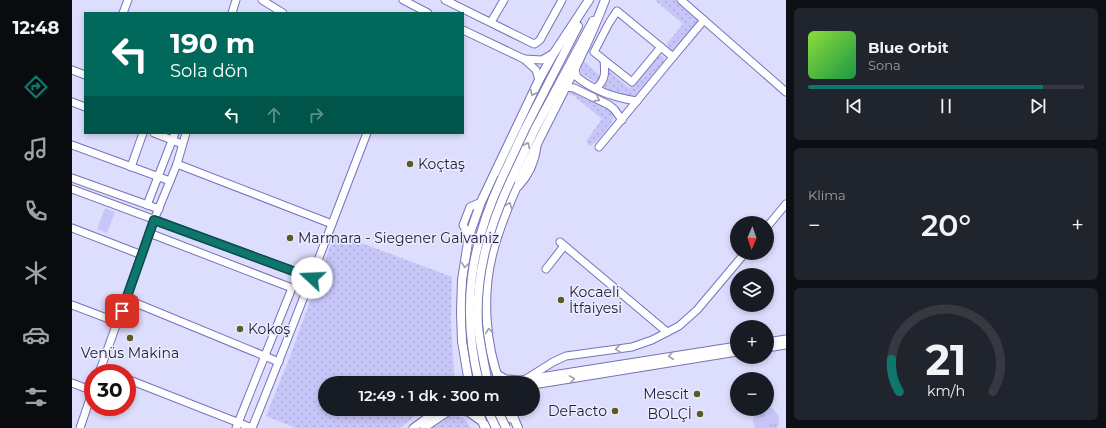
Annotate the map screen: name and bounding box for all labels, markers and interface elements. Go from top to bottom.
text: 12:48 [13,17,59,39]
text: 190 m [170,26,255,60]
icon: left [104,28,156,80]
text: Blue Orbit [868,38,948,57]
text: Sona [868,57,901,73]
text: Sola dön [170,60,248,82]
icon: directions [22,73,50,101]
one-way arrow [530,89,538,97]
one-way arrow [592,94,600,102]
icon: previous [843,95,865,117]
icon: pause [935,95,957,117]
icon: next [1027,95,1049,117]
icon: left [221,104,243,126]
icon: ahead [263,104,285,126]
icon: right [305,104,327,126]
icon: music [22,135,50,163]
one-way arrow [522,142,530,149]
place label: Koçtaş [418,155,465,173]
marker: Koçtaş [405,159,415,169]
text: Klima [808,187,846,203]
icon: phone [22,197,50,225]
one-way arrow [504,201,512,209]
text: 20° [921,207,971,244]
text: − [808,212,821,239]
text: + [1071,212,1084,239]
north arrow [730,216,774,260]
map controls [730,216,774,416]
place label: Marmara - Siegener Galvaniz [298,229,499,247]
marker: Marmara - Siegener Galvaniz [285,233,295,243]
position arrow [291,257,333,299]
icon: climate [22,259,50,287]
one-way arrow [461,262,470,268]
button: layers [730,268,774,312]
place label: Kocaeli İtfaiyesi [569,283,622,317]
pin [105,294,139,328]
marker: Kocaeli İtfaiyesi [556,295,566,305]
icon: arrive [111,300,133,322]
place label: Kokoş [248,320,290,338]
button: + [730,320,774,364]
icon: car [22,321,50,349]
marker: Kokoş [235,324,245,334]
one-way arrow [484,328,493,334]
marker: Venüs Makina [125,333,135,343]
text: 21 [926,335,966,385]
place label: Venüs Makina [81,344,179,362]
one-way arrow [614,344,621,353]
one-way arrow [668,351,674,360]
speed limit sign: 30 [84,364,136,416]
button: − [730,372,774,416]
one-way arrow [568,375,575,384]
text: km/h [927,382,965,400]
icon: filters [22,383,50,411]
place label: Mescit [643,385,689,403]
text: 12:49 · 1 dk · 300 m [358,386,500,405]
marker: Mescit [692,389,702,399]
place label: DeFacto [548,402,607,420]
place label: BOLÇİ [647,405,692,423]
marker: DeFacto [610,406,620,416]
marker: BOLÇİ [695,409,705,419]

